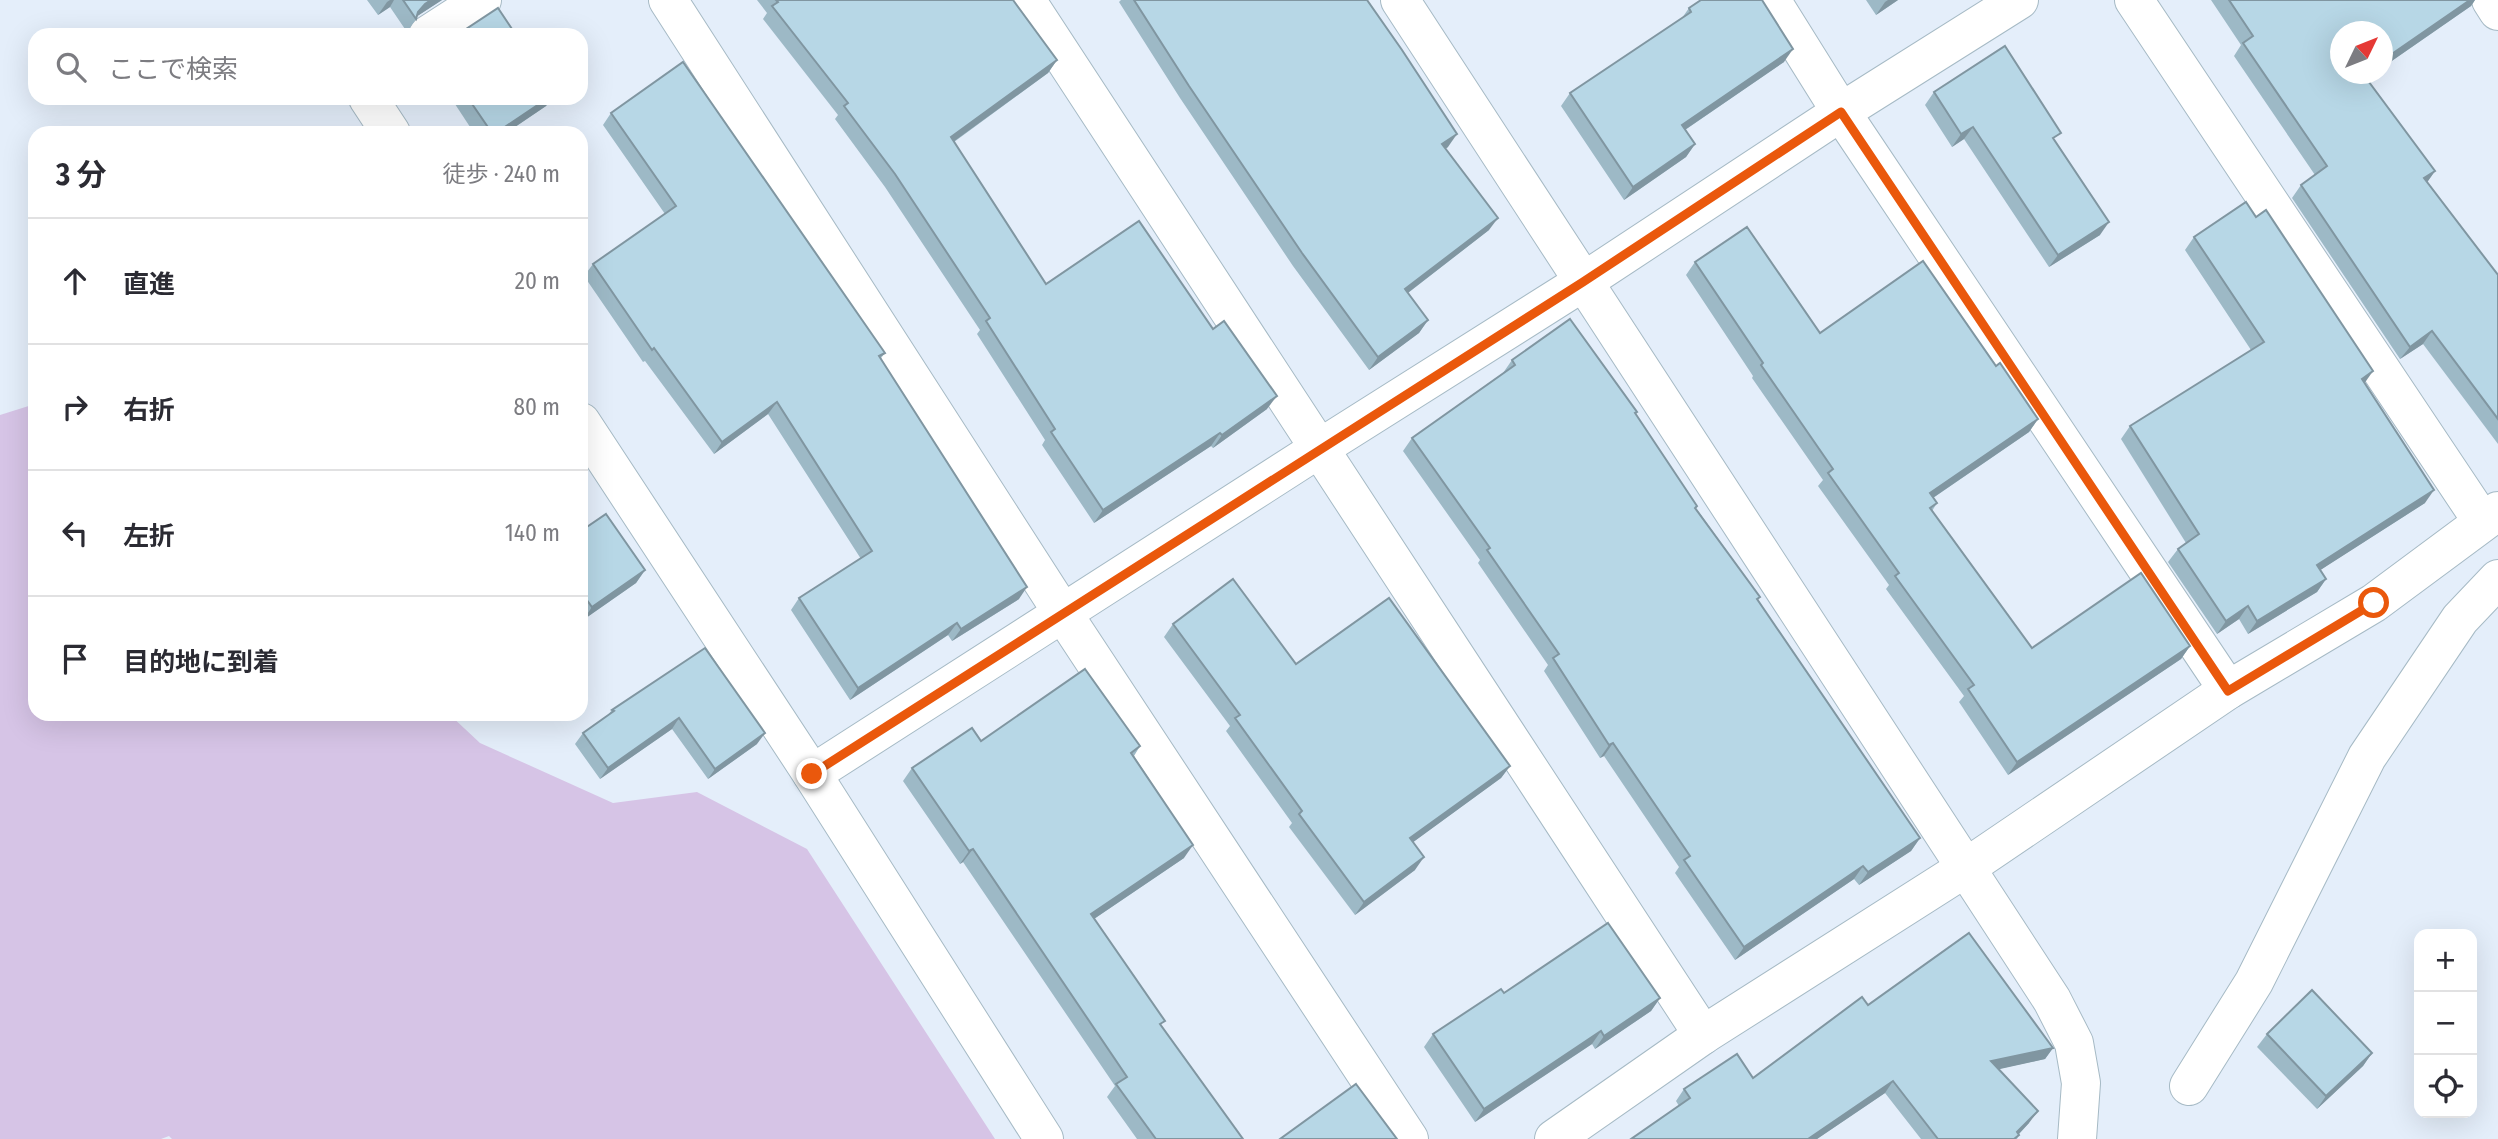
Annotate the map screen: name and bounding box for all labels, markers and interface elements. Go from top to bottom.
north arrow [2330,21,2393,84]
search box [28,28,588,105]
icon: search [52,48,90,86]
text: ここで検索 [108,54,238,85]
text: 3 分 [56,157,106,193]
text: 徒歩 · 240 m [442,160,560,188]
icon: ahead [56,262,94,300]
text: 20 m [515,267,560,295]
text: 直進 [123,269,175,300]
icon: right [56,388,94,426]
text: 80 m [513,393,560,421]
text: 右折 [123,395,175,426]
icon: left [56,514,94,552]
text: 140 m [505,519,560,547]
text: 左折 [123,521,175,552]
route start [2358,587,2389,618]
icon: arrive [56,640,94,678]
text: 目的地に到着 [123,647,279,678]
route end [796,758,827,789]
map controls [2414,929,2477,1118]
button: + [2414,929,2477,992]
button: − [2414,992,2477,1055]
button: locate [2414,1055,2477,1118]

